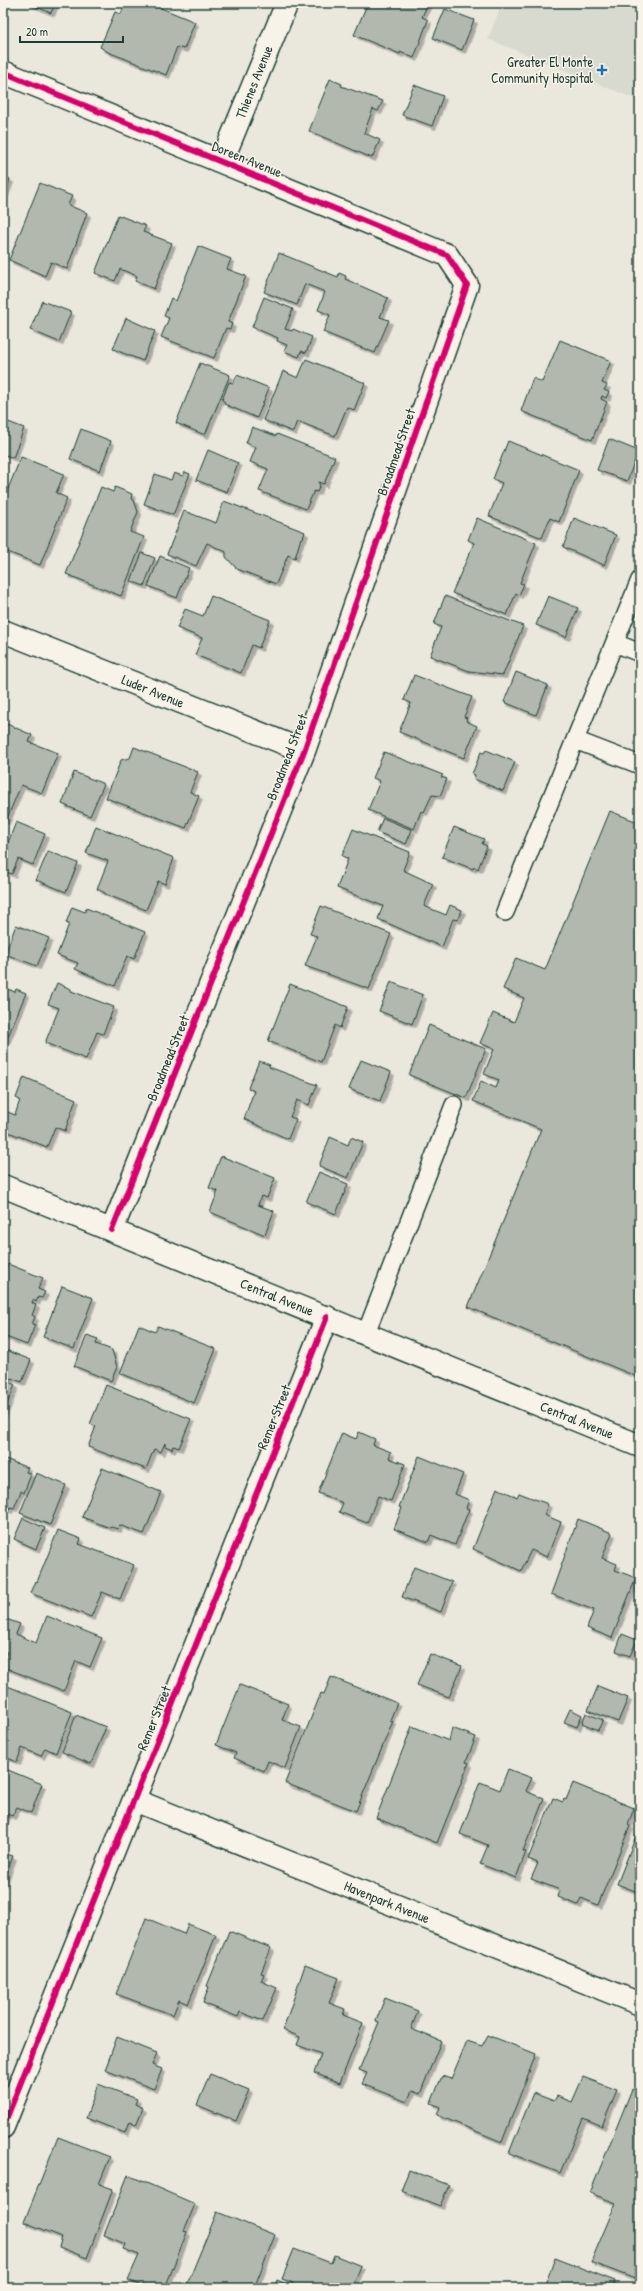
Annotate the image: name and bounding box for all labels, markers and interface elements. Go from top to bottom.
scale bar [20,18,123,44]
text: 20 m [26,23,48,40]
street label: Thienes Avenue [230,42,277,121]
place label: Greater El Monte Community Hospital [491,52,593,88]
marker: Greater El Monte Community Hospital [596,64,608,76]
street label: Doreen Avenue [209,136,285,181]
street label: Broadmead Street [372,406,419,498]
street label: Luder Avenue [119,669,188,712]
street label: Broadmead Street [261,711,312,803]
street label: Broadmead Street [142,1012,193,1104]
street label: Central Avenue [238,1273,317,1320]
street label: Remer Street [252,1381,295,1452]
street label: Central Avenue [538,1396,617,1443]
street label: Remer Street [132,1682,175,1753]
street label: Havenpark Avenue [341,1876,433,1928]

